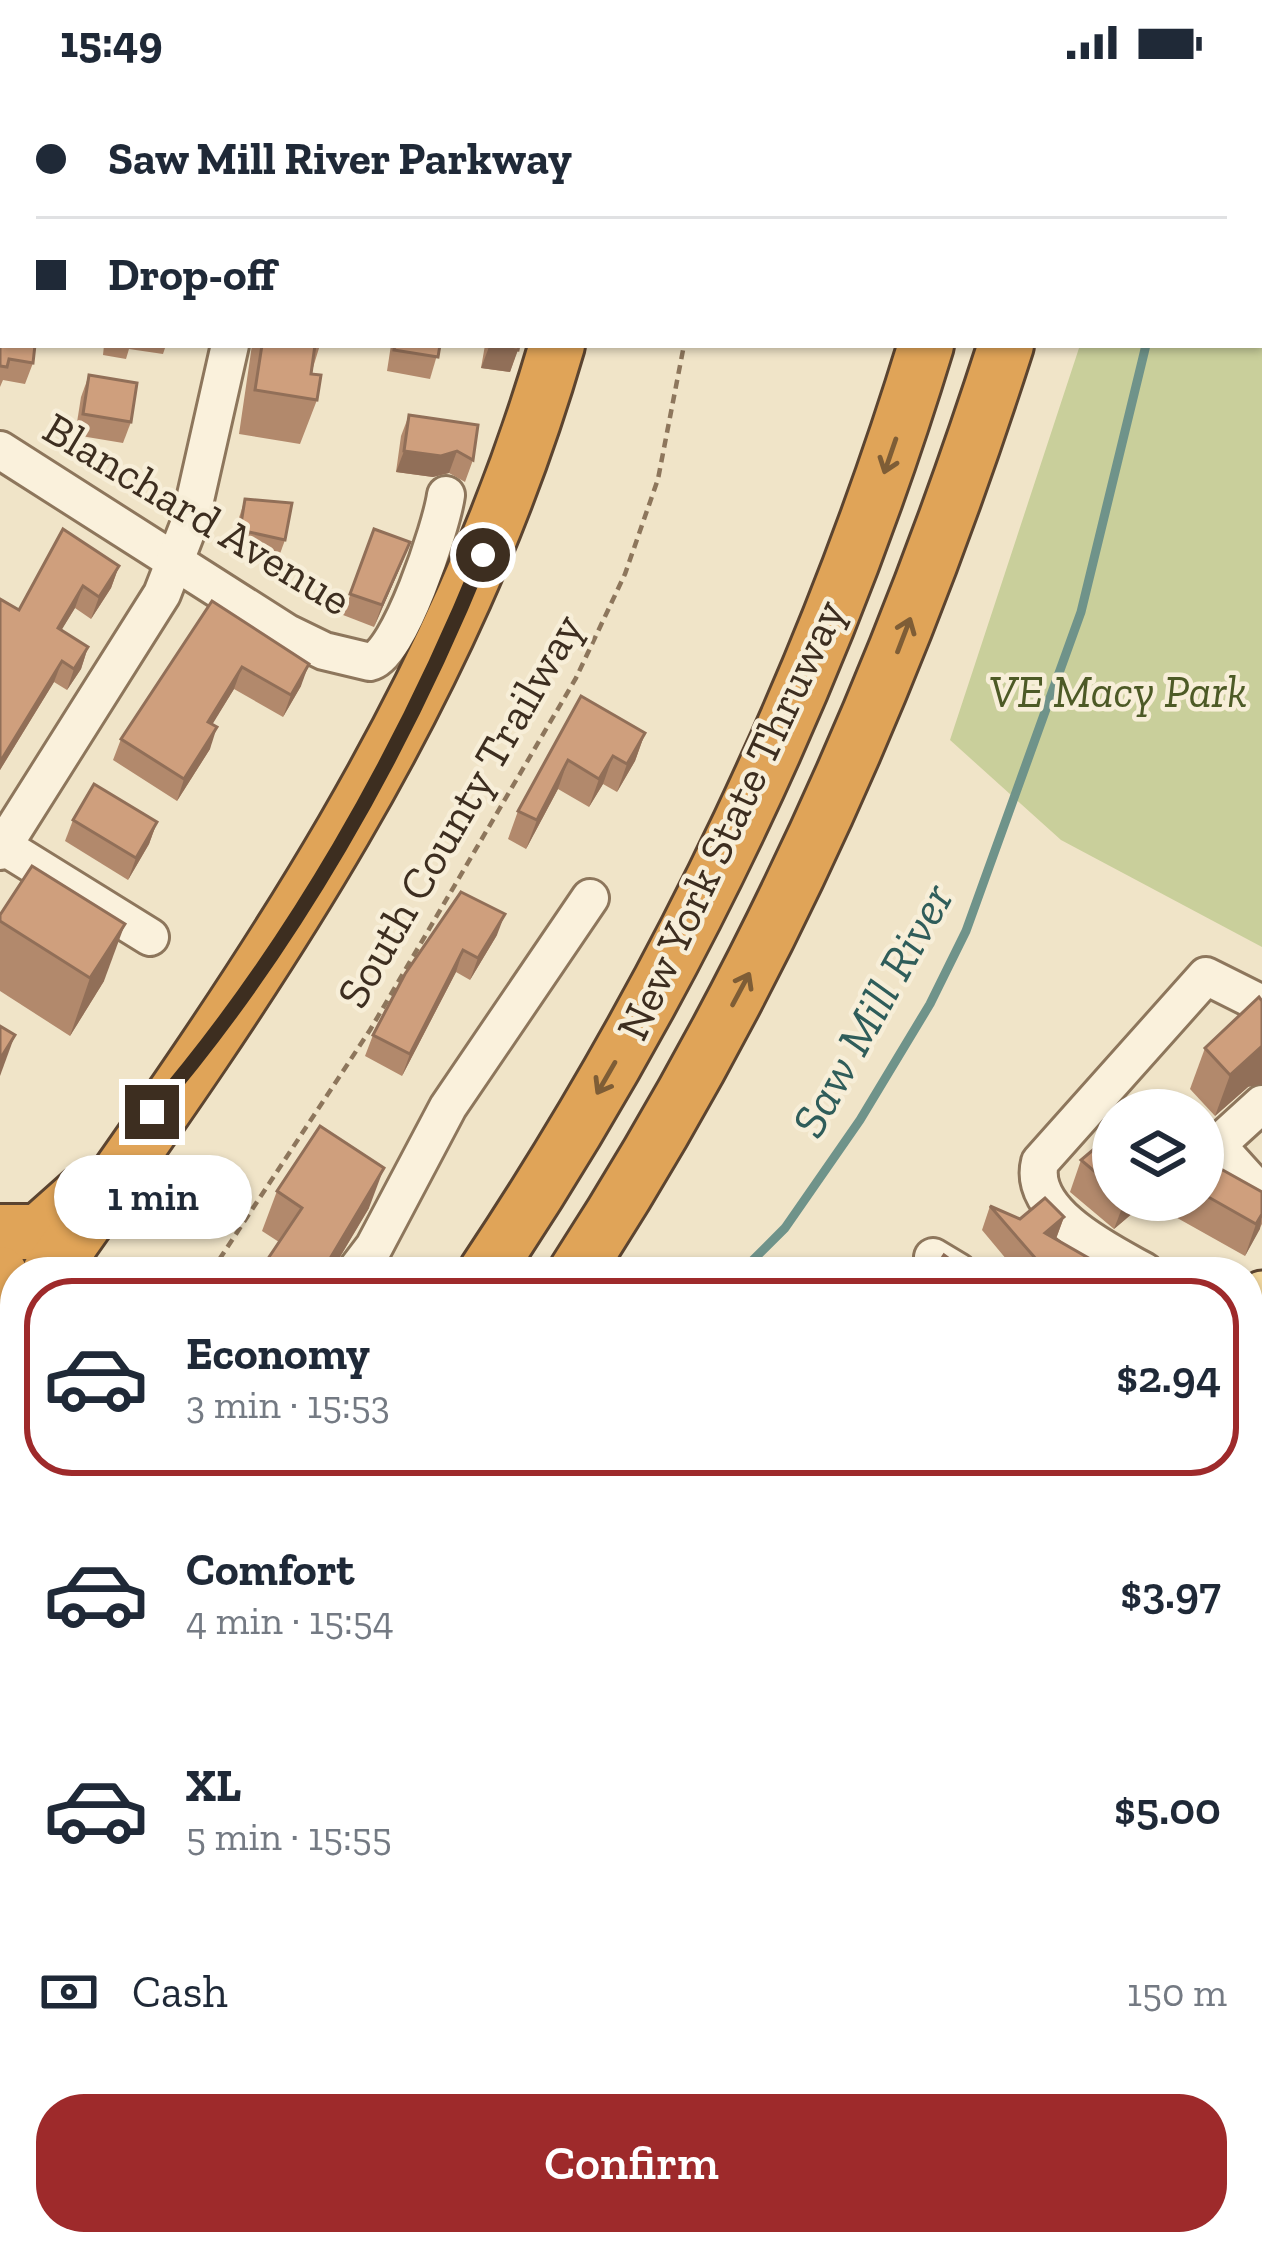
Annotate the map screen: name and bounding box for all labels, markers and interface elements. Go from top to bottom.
text: 15:49 [60,15,163,69]
text: Saw Mill River Parkway [108,132,572,186]
text: Drop-off [108,248,276,302]
street label: Blanchard Avenue [33,401,361,627]
one-way arrow [877,436,899,474]
route start [456,528,510,582]
street label: New York State Thruway [605,591,857,1049]
street label: South County Trailway [325,605,595,1017]
one-way arrow [894,618,916,655]
park label: VE Macy Park [989,665,1247,719]
water label: Saw Mill River [779,873,965,1147]
one-way arrow [730,972,753,1008]
one-way arrow [594,1059,618,1094]
route end [125,1085,179,1139]
map controls [1092,1089,1224,1221]
button: layers [1092,1089,1224,1221]
callout: 1 min [53,1154,251,1238]
text: 1 min [107,1173,199,1220]
icon: car [42,1323,150,1431]
text: Economy [186,1327,370,1381]
text: $2.94 [1116,1350,1221,1404]
text: 3 min · 15:53 [186,1381,390,1428]
icon: car [42,1539,150,1647]
text: Comfort [186,1543,354,1597]
text: $3.97 [1120,1566,1221,1620]
text: 4 min · 15:54 [186,1597,394,1644]
icon: car [42,1755,150,1863]
text: XL [186,1759,241,1813]
text: $5.00 [1114,1782,1221,1836]
text: 5 min · 15:55 [186,1813,392,1860]
icon: cash [36,1959,102,2025]
text: Cash [132,1965,228,2019]
text: 150 m [1127,1969,1227,2016]
button: Confirm [36,2094,1227,2232]

